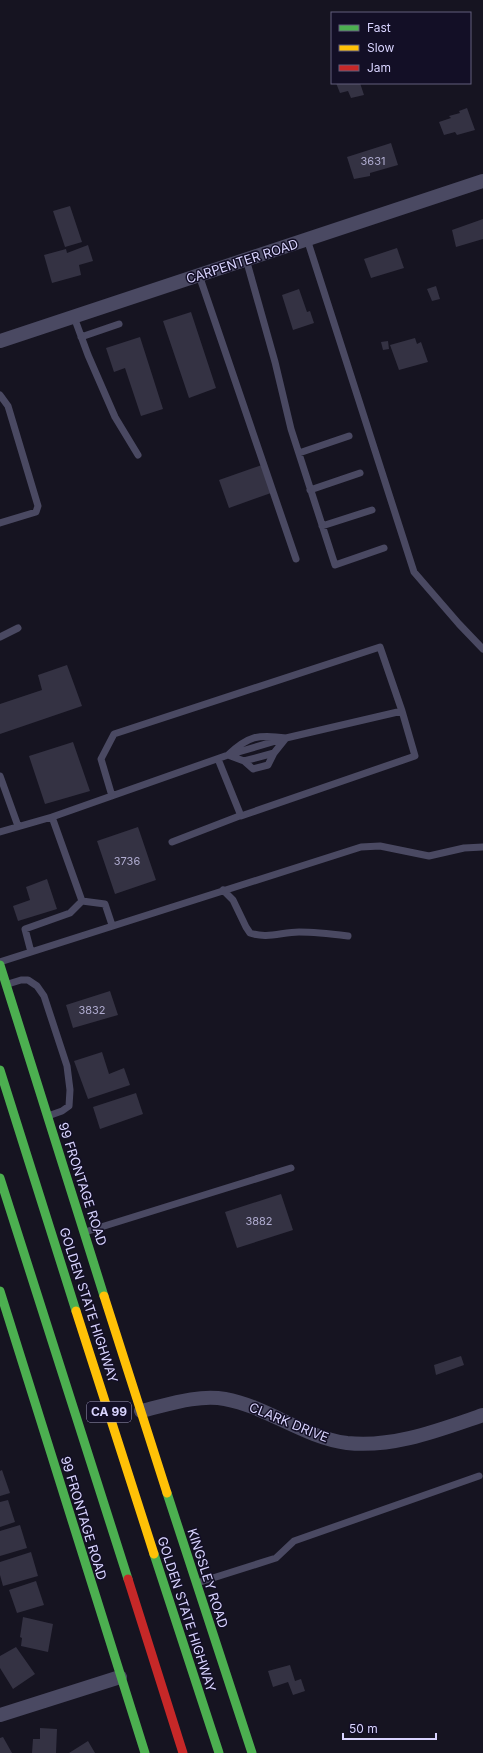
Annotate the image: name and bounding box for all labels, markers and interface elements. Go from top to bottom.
legend [331,12,471,84]
text: Fast [367,20,391,35]
text: Slow [367,40,395,55]
text: Jam [367,60,391,75]
house number: 3631 [361,154,385,168]
street label: CARPENTER ROAD [184,235,300,287]
house number: 3736 [114,854,140,868]
house number: 3832 [78,1003,106,1017]
street label: 99 FRONTAGE ROAD [55,1120,111,1248]
house number: 3882 [245,1214,273,1228]
street label: GOLDEN STATE HIGHWAY [56,1225,122,1385]
street label: CLARK DRIVE [247,1399,331,1445]
road number: CA 99 [87,1402,131,1422]
street label: 99 FRONTAGE ROAD [58,1454,110,1582]
street label: KINGSLEY ROAD [184,1526,232,1630]
street label: GOLDEN STATE HIGHWAY [154,1534,220,1694]
scale bar [343,1715,436,1741]
text: 50 m [349,1721,378,1736]

